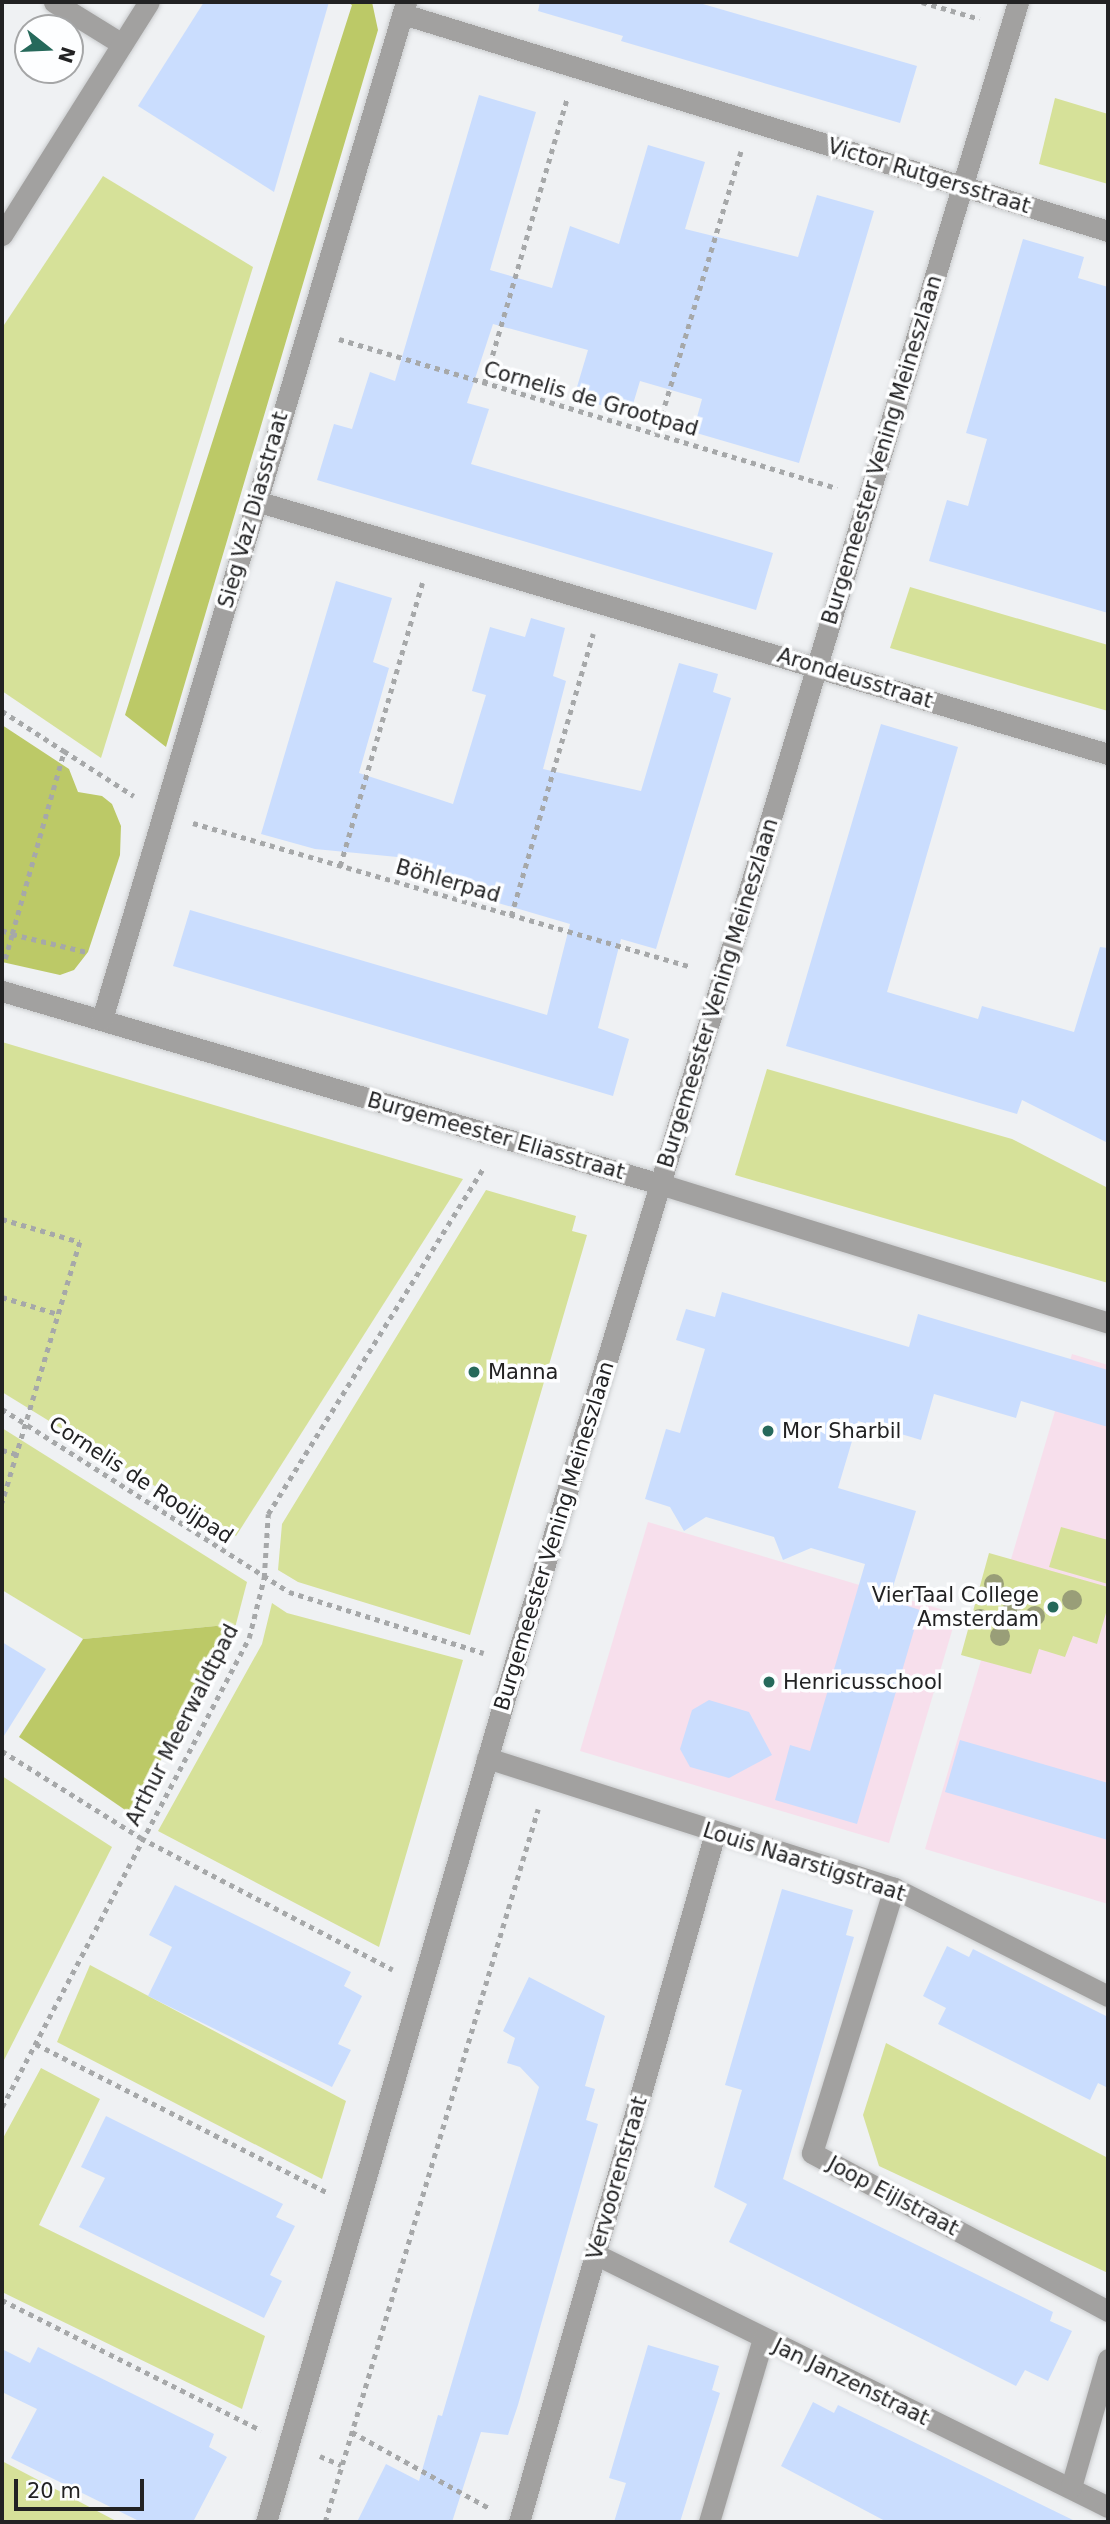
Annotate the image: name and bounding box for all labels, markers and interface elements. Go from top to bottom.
north arrow [14,14,84,84]
text: N [54,44,80,66]
street label: Victor Rutgersstraat [825,133,1033,219]
street label: Burgemeester Vening Meineszlaan [817,272,947,628]
street label: Cornelis de Grootpad [481,356,701,442]
street label: Sieg Vaz Diasstraat [213,409,293,611]
street label: Arondeusstraat [774,642,936,714]
street label: Burgemeester Vening Meineszlaan [653,815,783,1171]
street label: Böhlerpad [393,854,503,908]
street label: Burgemeester Eliasstraat [364,1087,628,1185]
street label: Burgemeester Vening Meineszlaan [489,1358,619,1714]
place label: Manna [488,1359,558,1385]
marker: Manna [466,1364,482,1380]
street label: Cornelis de Rooijpad [44,1411,238,1549]
place label: Mor Sharbil [782,1418,901,1444]
marker: Mor Sharbil [760,1423,776,1439]
place label: VierTaal College Amsterdam [872,1582,1039,1632]
marker: VierTaal College Amsterdam [1045,1599,1061,1615]
street label: Arthur Meerwaldtpad [120,1620,244,1830]
place label: Henricusschool [783,1669,943,1695]
marker: Henricusschool [761,1674,777,1690]
street label: Louis Naarstigstraat [700,1817,908,1907]
street label: Vervoorenstraat [582,2093,652,2263]
street label: Joop Eijlstraat [823,2151,963,2241]
street label: Jan Janzenstraat [769,2333,933,2431]
scale bar [18,2464,147,2508]
text: 20 m [27,2479,81,2503]

